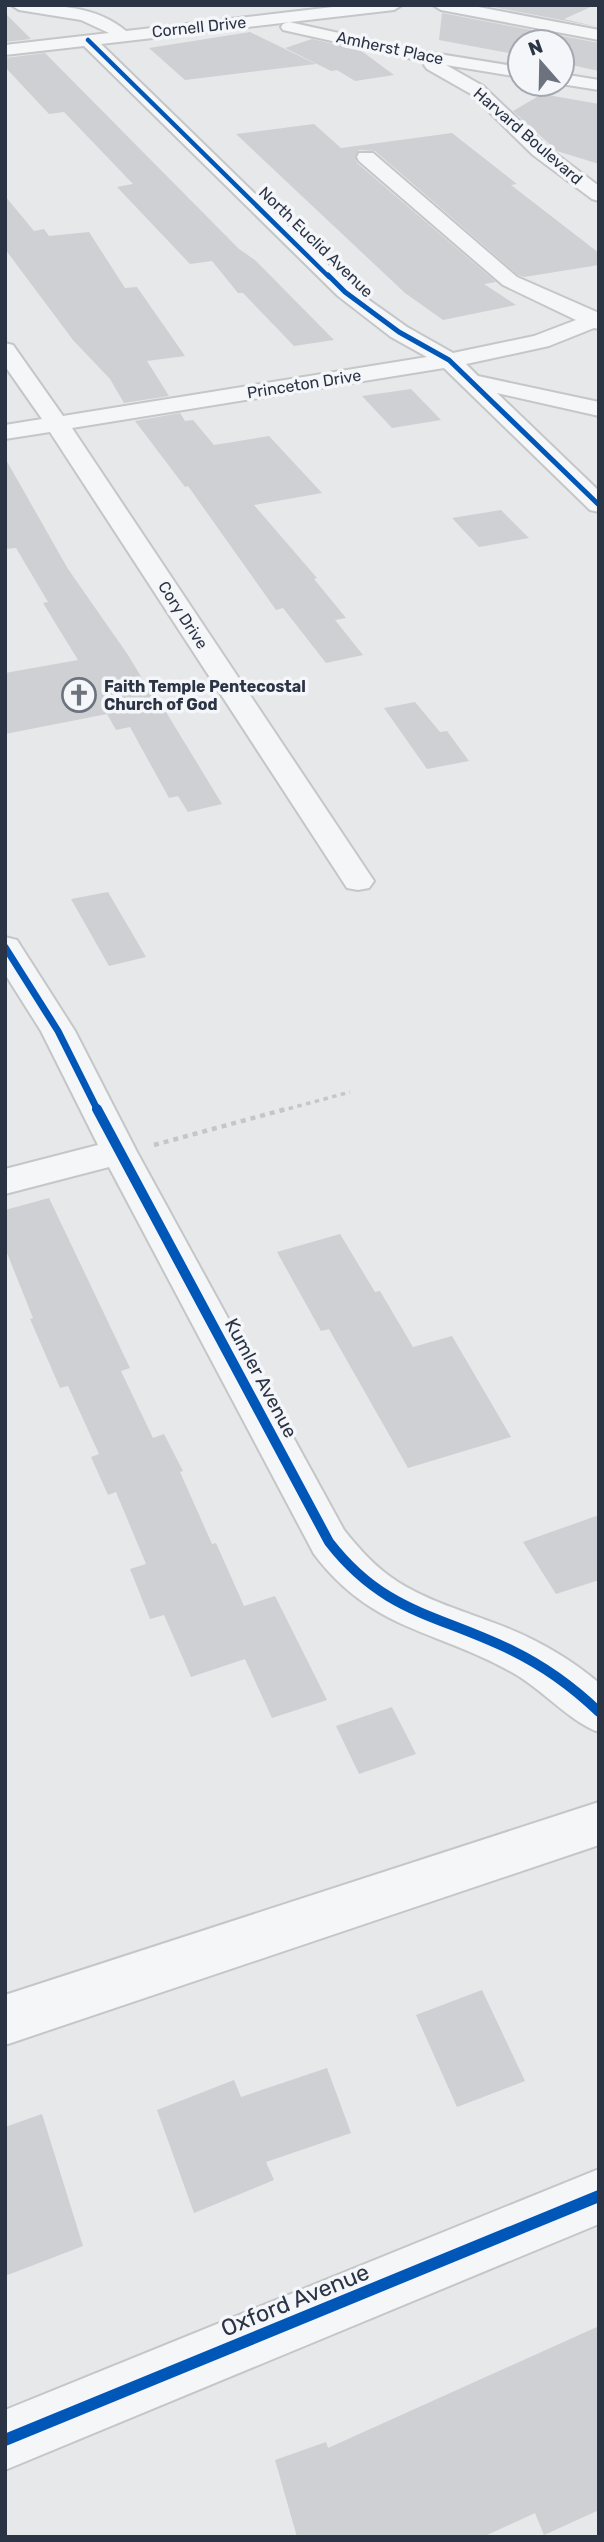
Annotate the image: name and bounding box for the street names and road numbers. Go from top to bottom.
street label: Cornell Drive [151,13,247,41]
street label: Amherst Place [335,27,445,69]
street label: Harvard Boulevard [470,84,586,188]
street label: North Euclid Avenue [255,183,377,301]
street label: Princeton Drive [246,366,362,402]
street label: Cory Drive [154,578,212,652]
street label: Kumler Avenue [220,1314,302,1442]
street label: Oxford Avenue [217,2258,373,2342]

